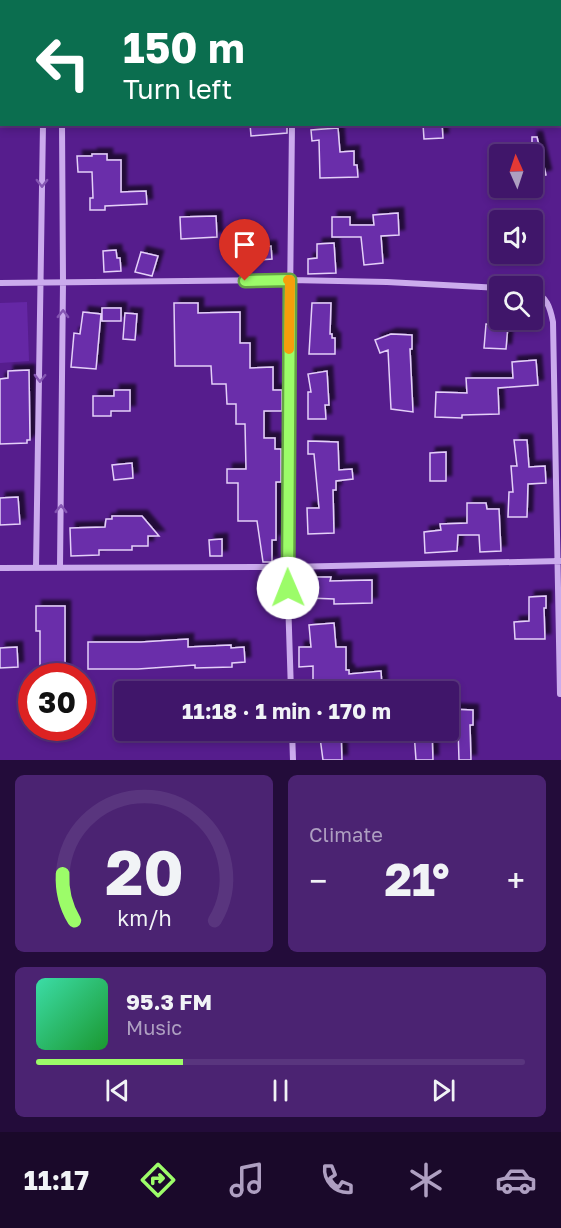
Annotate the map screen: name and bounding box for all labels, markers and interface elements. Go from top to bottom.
text: 150 m [123,22,245,72]
icon: left [24,24,102,102]
text: Turn left [123,73,232,105]
north arrow [489,144,543,198]
map controls [489,144,543,330]
one-way arrow [36,178,48,187]
button: sound [489,210,543,264]
pin [219,219,270,281]
icon: arrive [228,228,261,261]
button: search [489,276,543,330]
one-way arrow [57,309,69,318]
one-way arrow [34,373,46,382]
one-way arrow [55,504,67,513]
position arrow [256,556,320,620]
speed limit sign: 30 [18,663,96,741]
text: 11:18 · 1 min · 170 m [182,697,391,724]
text: Climate [309,822,383,846]
text: 20 [105,834,183,909]
text: 21° [384,852,450,906]
text: − [309,861,327,900]
text: + [507,861,525,900]
text: km/h [117,905,171,931]
text: 95.3 FM [126,988,212,1015]
text: Music [126,1015,182,1039]
icon: previous [101,1074,134,1107]
icon: pause [264,1074,297,1107]
icon: next [427,1074,460,1107]
icon: directions [137,1159,179,1201]
icon: music [226,1159,268,1201]
icon: phone [316,1159,358,1201]
icon: climate [405,1159,447,1201]
icon: car [495,1159,537,1201]
text: 11:17 [24,1164,89,1196]

